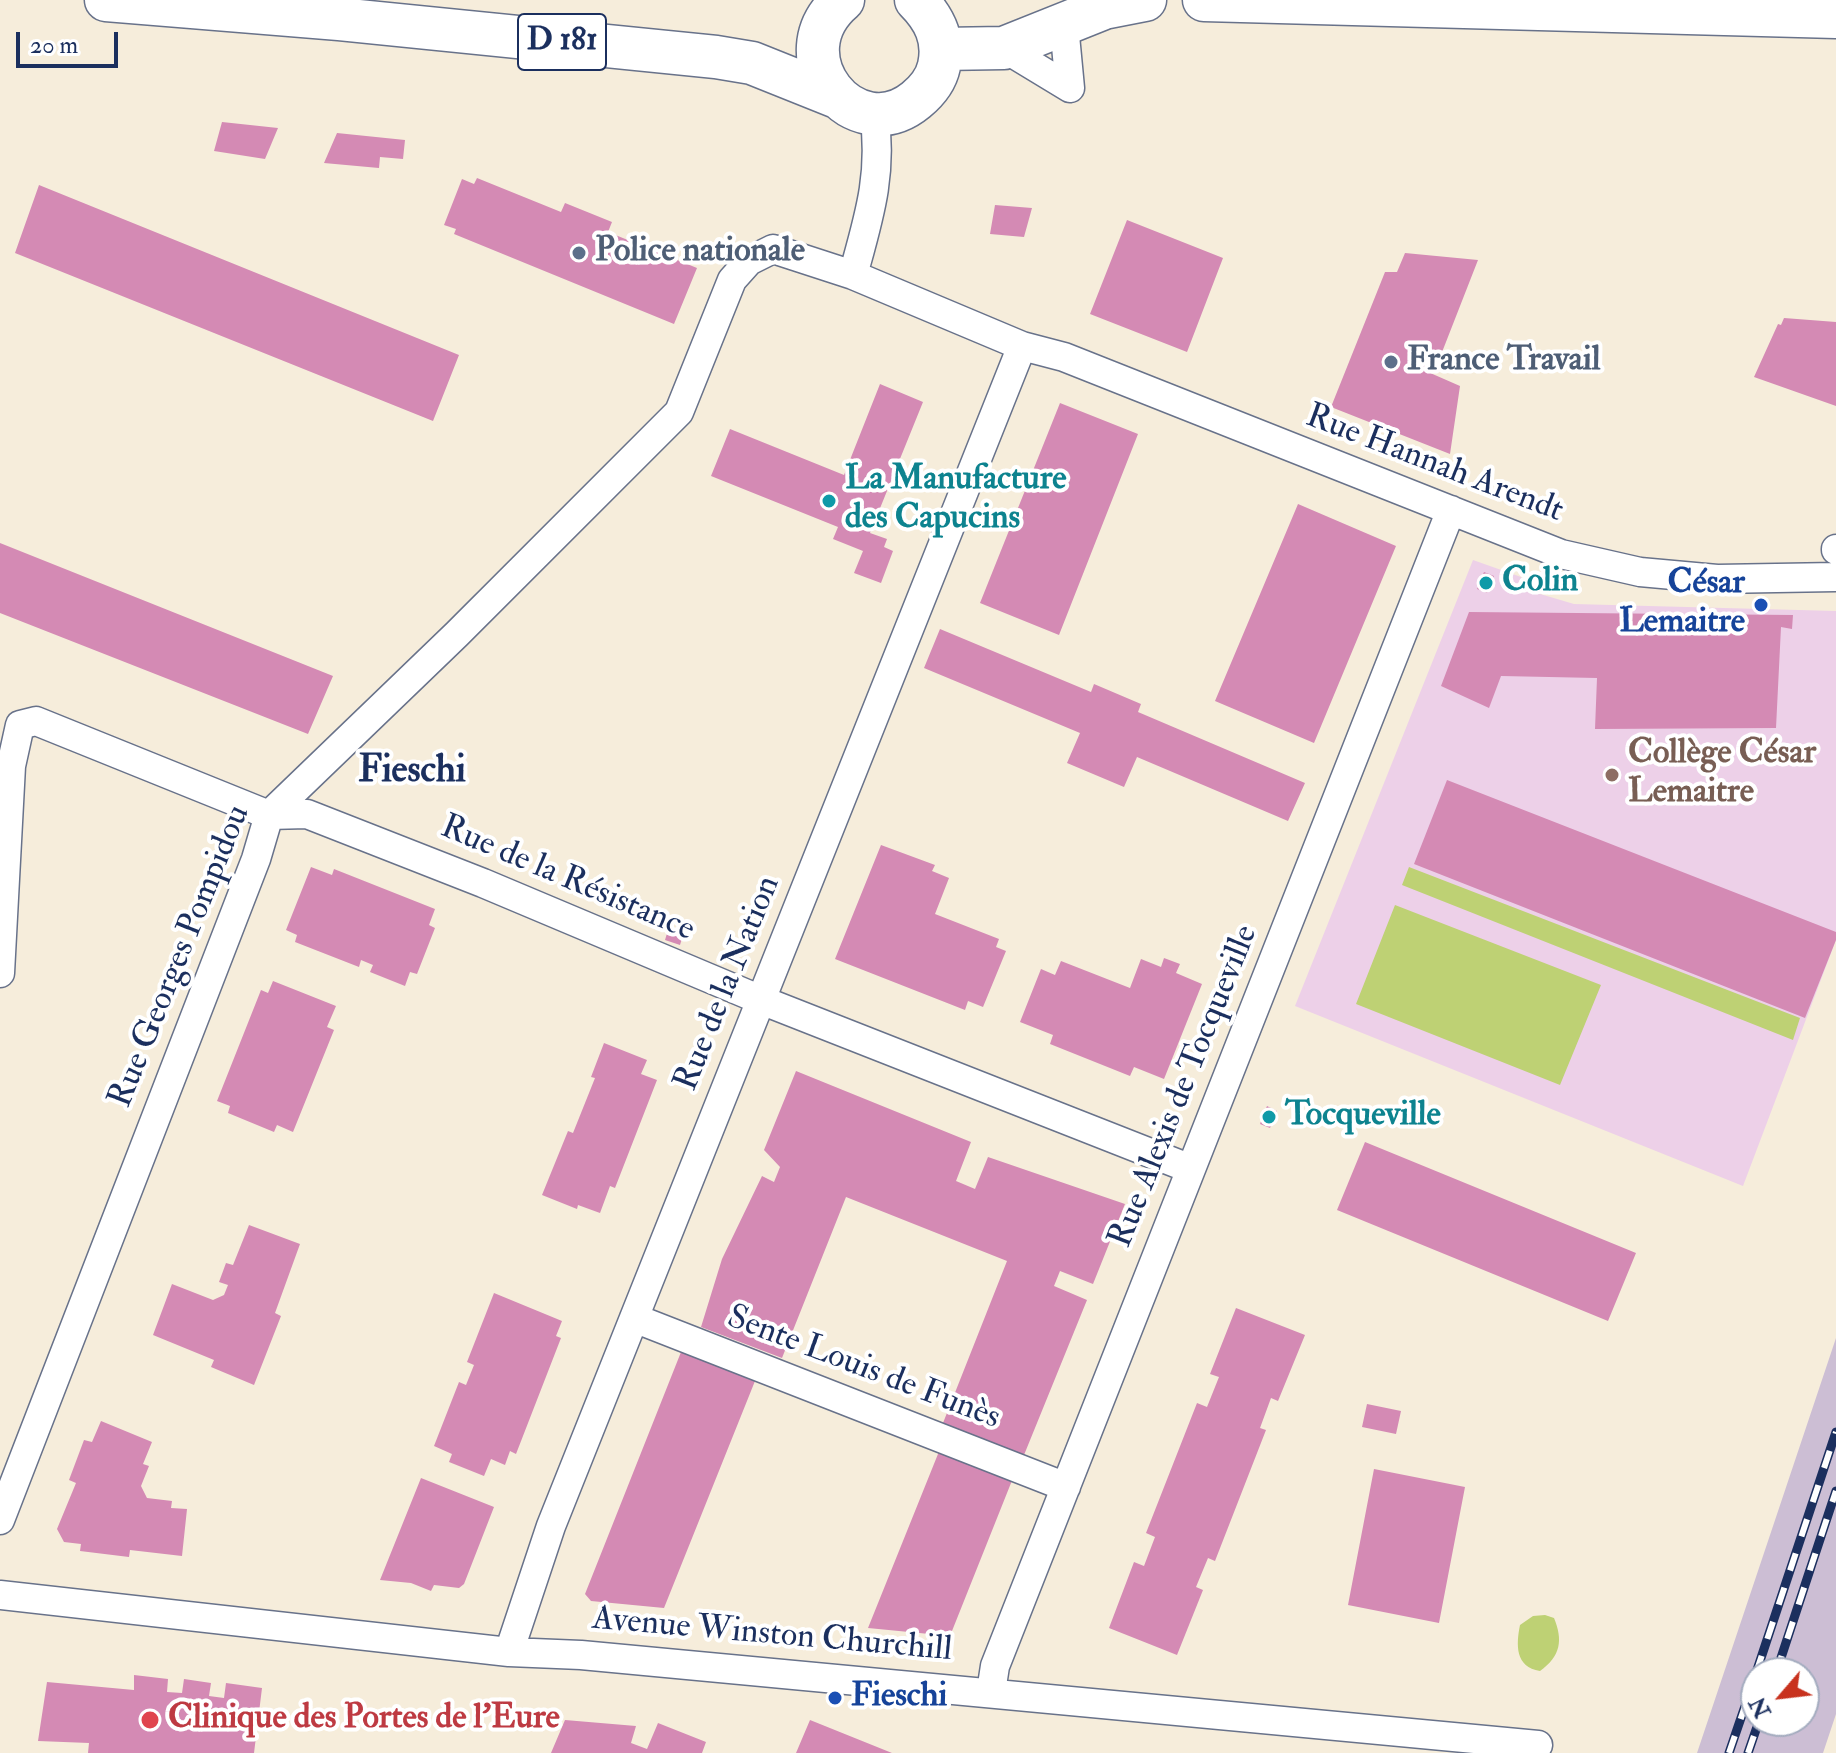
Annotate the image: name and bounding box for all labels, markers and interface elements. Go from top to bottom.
road number: D 181 [518,14,606,70]
scale bar [20,16,122,66]
text: 20 m [30,30,78,61]
place label: Police nationale [595,233,805,273]
marker: Police nationale [570,244,588,262]
place label: France Travail [1407,342,1601,382]
marker: France Travail [1382,353,1400,371]
street label: Rue Hannah Arendt [1300,397,1568,533]
place label: La Manufacture des Capucins [845,461,1066,540]
marker: La Manufacture des Capucins [820,492,838,510]
place label: Colin [1502,563,1578,603]
place label: César Lemaitre [1619,565,1745,644]
marker: Colin [1477,574,1495,592]
marker: César Lemaitre [1752,596,1770,614]
place label: Collège César Lemaitre [1628,735,1816,814]
district label: Fieschi [358,750,466,796]
marker: Collège César Lemaitre [1603,766,1621,784]
street label: Rue Georges Pompidou [102,800,260,1114]
street label: Rue de la Résistance [434,808,700,952]
street label: Rue de la Nation [667,871,791,1097]
street label: Rue Alexis de Tocqueville [1102,920,1268,1254]
place label: Tocqueville [1285,1097,1441,1137]
marker: Tocqueville [1260,1108,1278,1126]
street label: Sente Louis de Funès [721,1298,1005,1440]
street label: Avenue Winston Churchill [590,1600,954,1672]
north arrow [1740,1657,1820,1737]
place label: Fieschi [851,1678,947,1718]
marker: Fieschi [826,1689,844,1707]
text: N [1744,1692,1778,1723]
place label: Clinique des Portes de l'Eure [168,1700,560,1740]
marker: Clinique des Portes de l'Eure [139,1709,161,1731]

